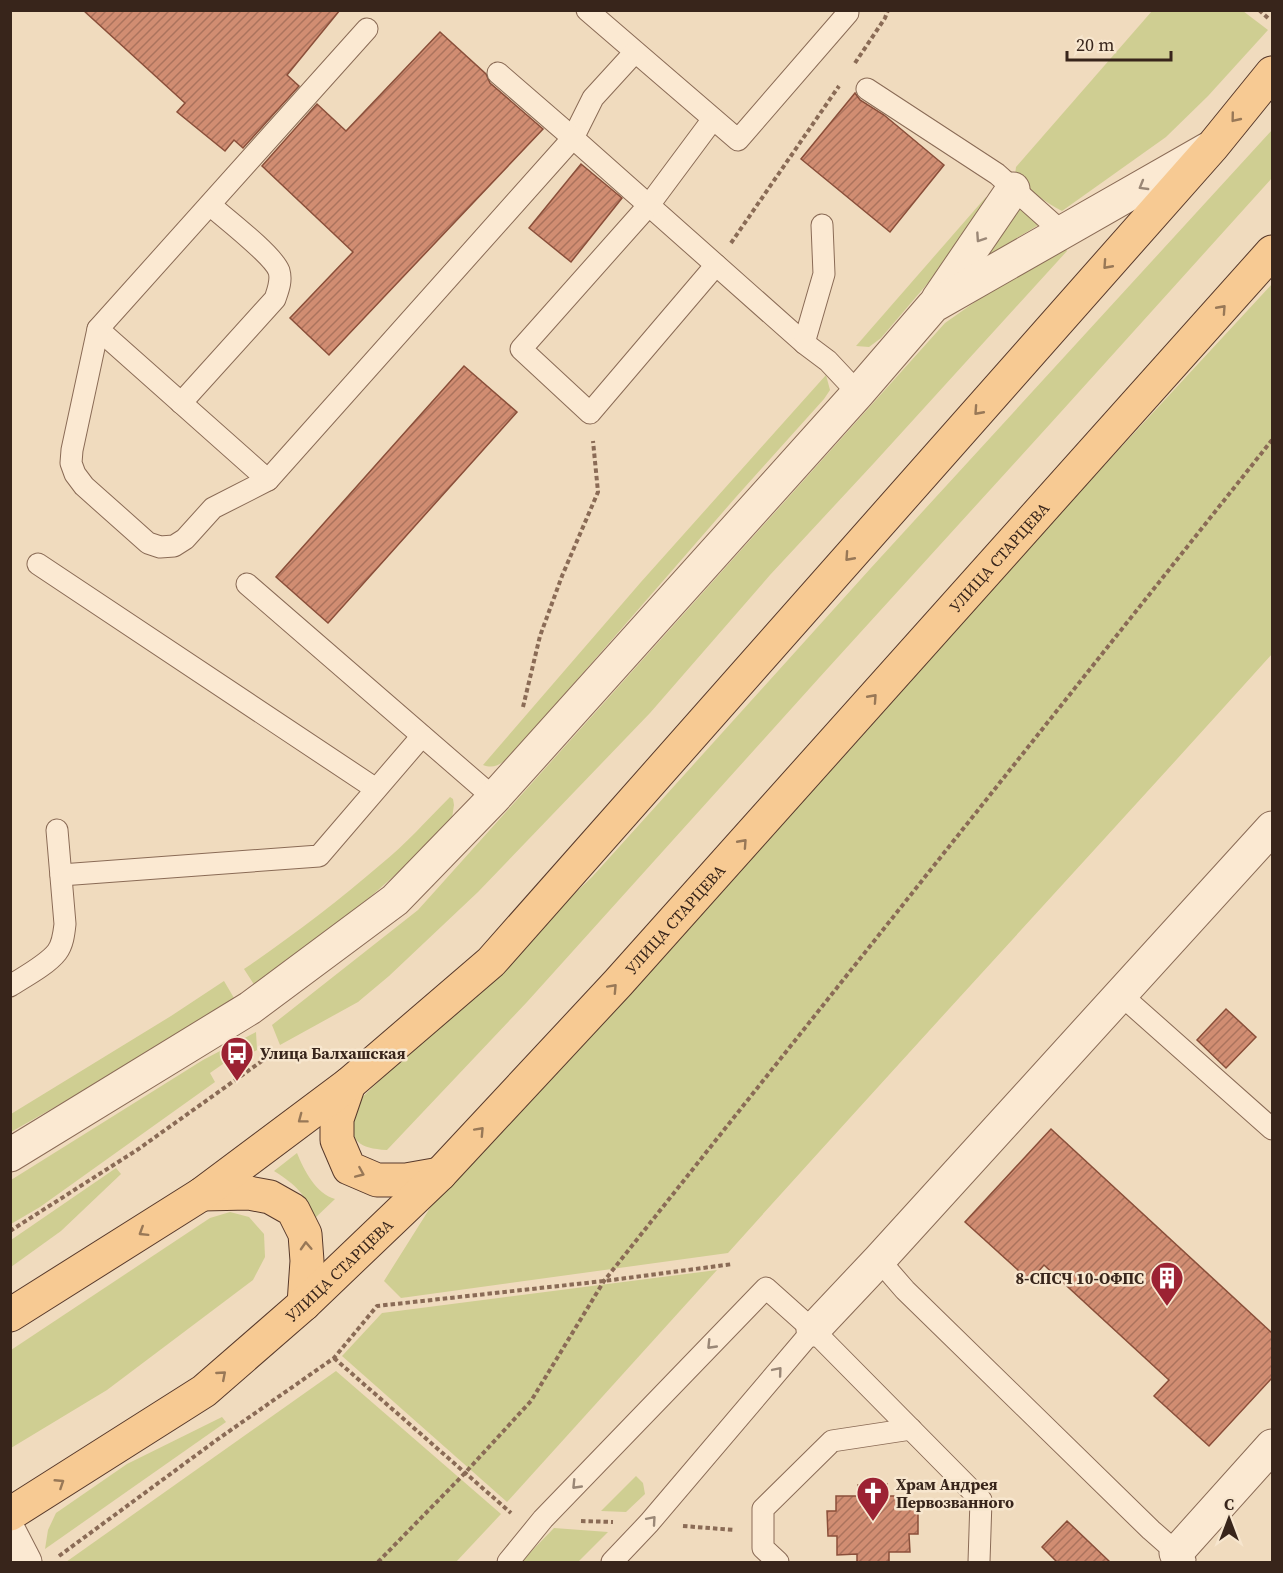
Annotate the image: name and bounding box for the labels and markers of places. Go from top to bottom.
bus stop icon: Улица Балхашская [219,1035,255,1082]
place label: Улица Балхашская [260,1042,406,1064]
building icon: 8-СПСЧ 10-ОФПС [1149,1260,1185,1307]
place label: 8-СПСЧ 10-ОФПС [1015,1267,1144,1289]
place label: Храм Андрея Первозванного [896,1473,1014,1513]
church icon: Храм Андрея Первозванного [855,1475,891,1522]

